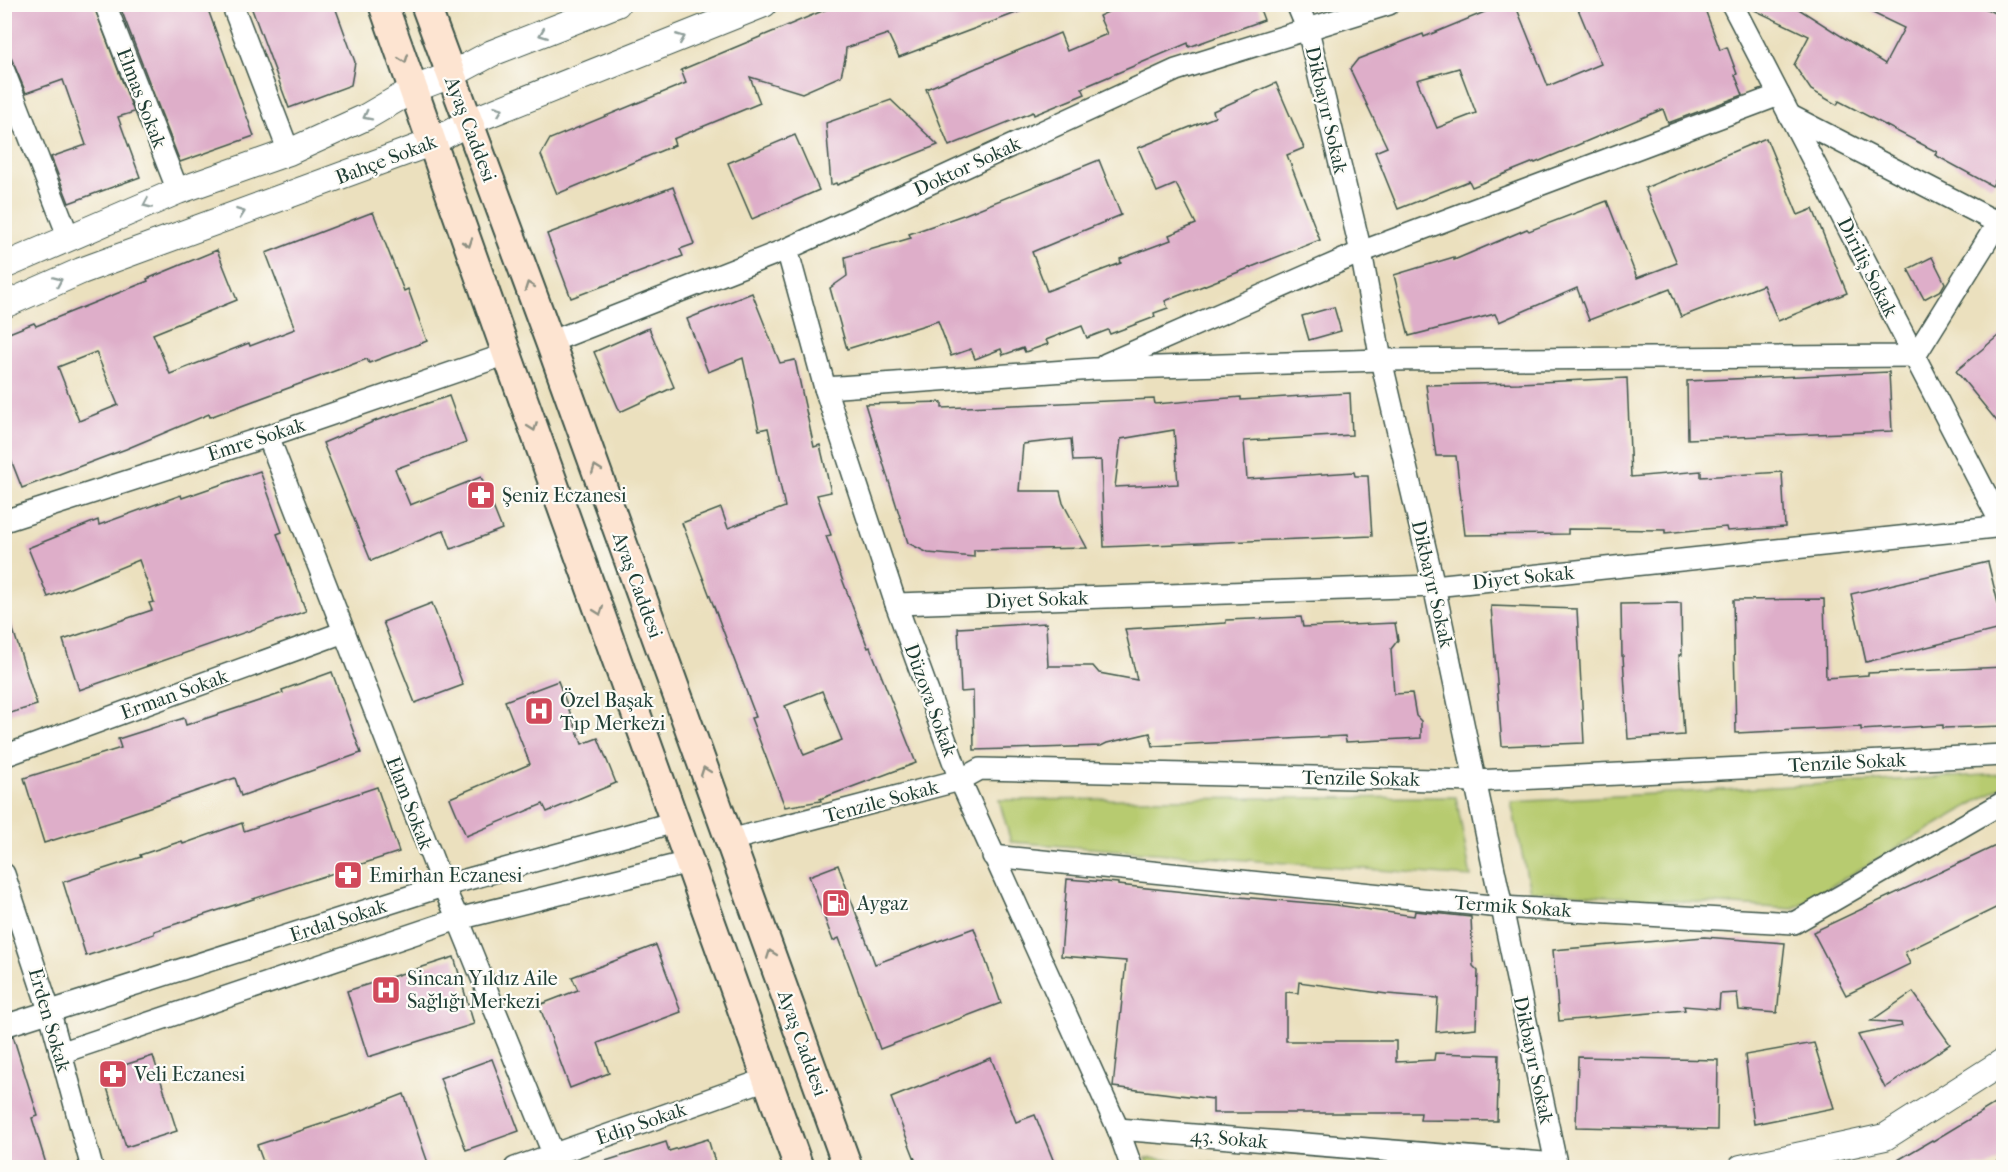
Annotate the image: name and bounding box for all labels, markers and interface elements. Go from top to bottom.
one-way arrow [538,26,549,39]
one-way arrow [675,32,685,45]
street label: Dikbayır Sokak [1301,44,1353,177]
street label: Elmas Sokak [112,45,171,152]
one-way arrow [396,53,409,64]
street label: Ayaş Caddesi [440,72,501,185]
one-way arrow [494,104,504,117]
one-way arrow [362,108,373,120]
street label: Bahçe Sokak [332,129,441,189]
street label: Doktor Sokak [910,131,1025,201]
one-way arrow [143,197,154,209]
one-way arrow [235,207,246,220]
street label: Diriliş Sokak [1833,214,1903,322]
one-way arrow [461,237,474,248]
one-way arrow [52,276,63,288]
one-way arrow [524,281,537,292]
street label: Emre Sokak [204,413,309,466]
one-way arrow [526,421,539,432]
one-way arrow [590,464,603,475]
pharmacy icon: Şeniz Eczanesi [465,479,497,511]
place label: Şeniz Eczanesi [502,484,627,507]
street label: Dikbayır Sokak [1407,518,1459,651]
street label: Ayaş Caddesi [607,528,667,641]
street label: Diyet Sokak [1471,561,1576,594]
street label: Diyet Sokak [985,586,1089,613]
one-way arrow [591,605,604,616]
street label: Düzova Sokak [899,640,962,761]
street label: Erman Sokak [117,664,232,725]
place label: Özel Başak Tıp Merkezi [560,688,666,735]
hospital icon: Özel Başak Tıp Merkezi [523,695,555,727]
street label: Tenzile Sokak [1788,748,1907,777]
street label: Elam Sokak [381,753,438,854]
one-way arrow [699,766,712,777]
street label: Tenzile Sokak [1302,766,1421,791]
street label: Tenzile Sokak [821,775,942,828]
pharmacy icon: Emirhan Eczanesi [332,859,364,891]
place label: Emirhan Eczanesi [369,864,522,887]
fuel station icon: Aygaz [820,887,852,919]
street label: Termik Sokak [1454,891,1573,922]
place label: Aygaz [856,892,908,915]
street label: Erdal Sokak [287,894,390,947]
one-way arrow [765,950,778,960]
street label: Erden Sokak [24,965,76,1076]
place label: Sincan Yıldız Aile Sağlığı Merkezi [407,967,558,1013]
hospital icon: Sincan Yıldız Aile Sağlığı Merkezi [370,974,402,1006]
street label: Ayaş Caddesi [772,986,832,1099]
street label: Dikbayır Sokak [1509,994,1558,1127]
pharmacy icon: Veli Eczanesi [97,1058,129,1090]
place label: Veli Eczanesi [133,1063,245,1086]
street label: Edip Sokak [593,1097,690,1150]
street label: 43. Sokak [1189,1124,1270,1153]

